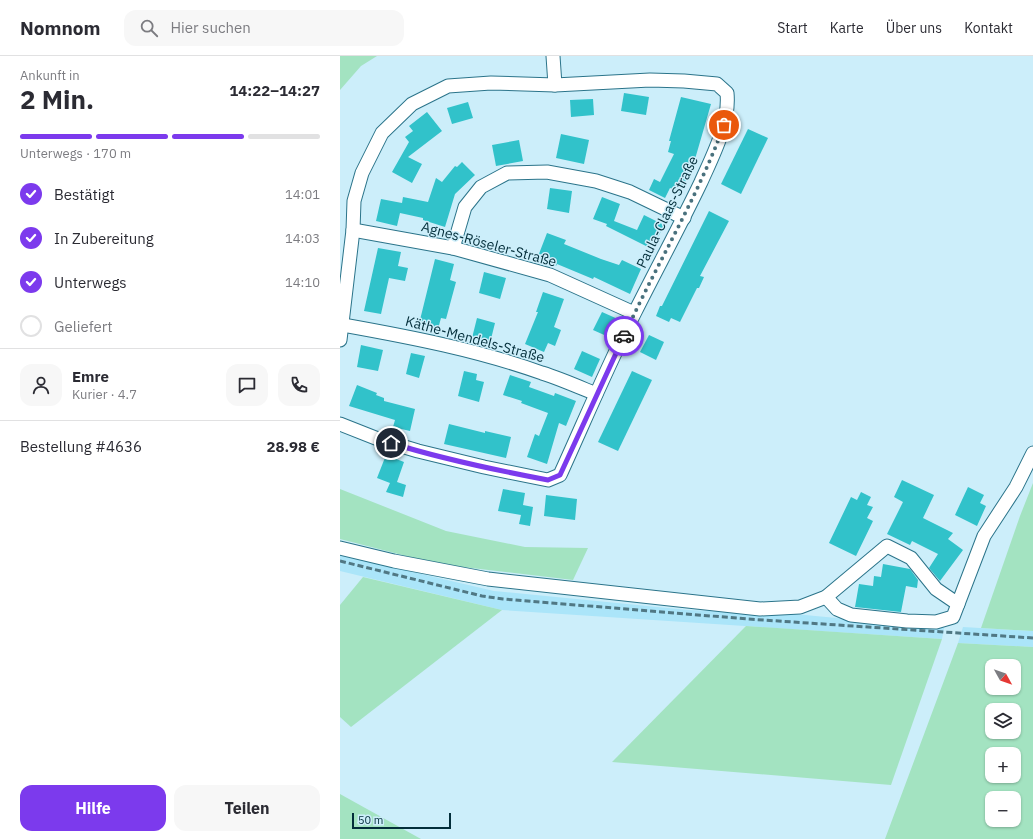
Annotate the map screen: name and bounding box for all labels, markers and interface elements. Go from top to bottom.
search box [124,10,404,46]
text: Nomnom [20,16,100,40]
icon: search [138,17,160,39]
text: Hier suchen [170,18,251,37]
text: Start [777,19,808,37]
text: Karte [830,19,864,37]
text: Über uns [886,19,942,37]
text: Kontakt [964,19,1013,37]
text: Ankunft in [20,67,80,84]
text: 14:22–14:27 [229,81,320,100]
text: 2 Min. [20,82,94,116]
pin [707,108,741,142]
icon: bag [713,114,735,136]
text: Unterwegs · 170 m [20,145,131,162]
street label: Paula-Claas-Straße [632,153,702,271]
icon: check [20,183,42,205]
text: Bestätigt [54,185,115,204]
text: 14:01 [285,186,320,203]
street label: Agnes-Röseler-Straße [419,217,559,271]
icon: check [20,227,42,249]
text: In Zubereitung [54,229,154,248]
text: 14:03 [285,230,320,247]
icon: check [20,271,42,293]
text: Unterwegs [54,273,127,292]
text: 14:10 [285,274,320,291]
street label: Käthe-Mendels-Straße [403,312,547,366]
courier [604,316,644,356]
text: Geliefert [54,317,113,336]
icon: car [613,325,635,347]
button: person [20,364,62,406]
button: chat [226,364,268,406]
button: phone [278,364,320,406]
text: Emre [72,367,109,386]
text: Kurier · 4.7 [72,386,137,403]
pin [374,426,408,460]
icon: home [380,432,402,454]
text: Bestellung #4636 [20,437,142,456]
text: 28.98 € [266,437,320,456]
north arrow [985,659,1021,695]
map controls [985,659,1021,827]
button: layers [985,703,1021,739]
button: + [985,747,1021,783]
button: Hilfe [20,785,166,831]
button: Teilen [174,785,320,831]
button: − [985,791,1021,827]
scale bar [352,811,451,830]
text: 50 m [358,813,383,827]

